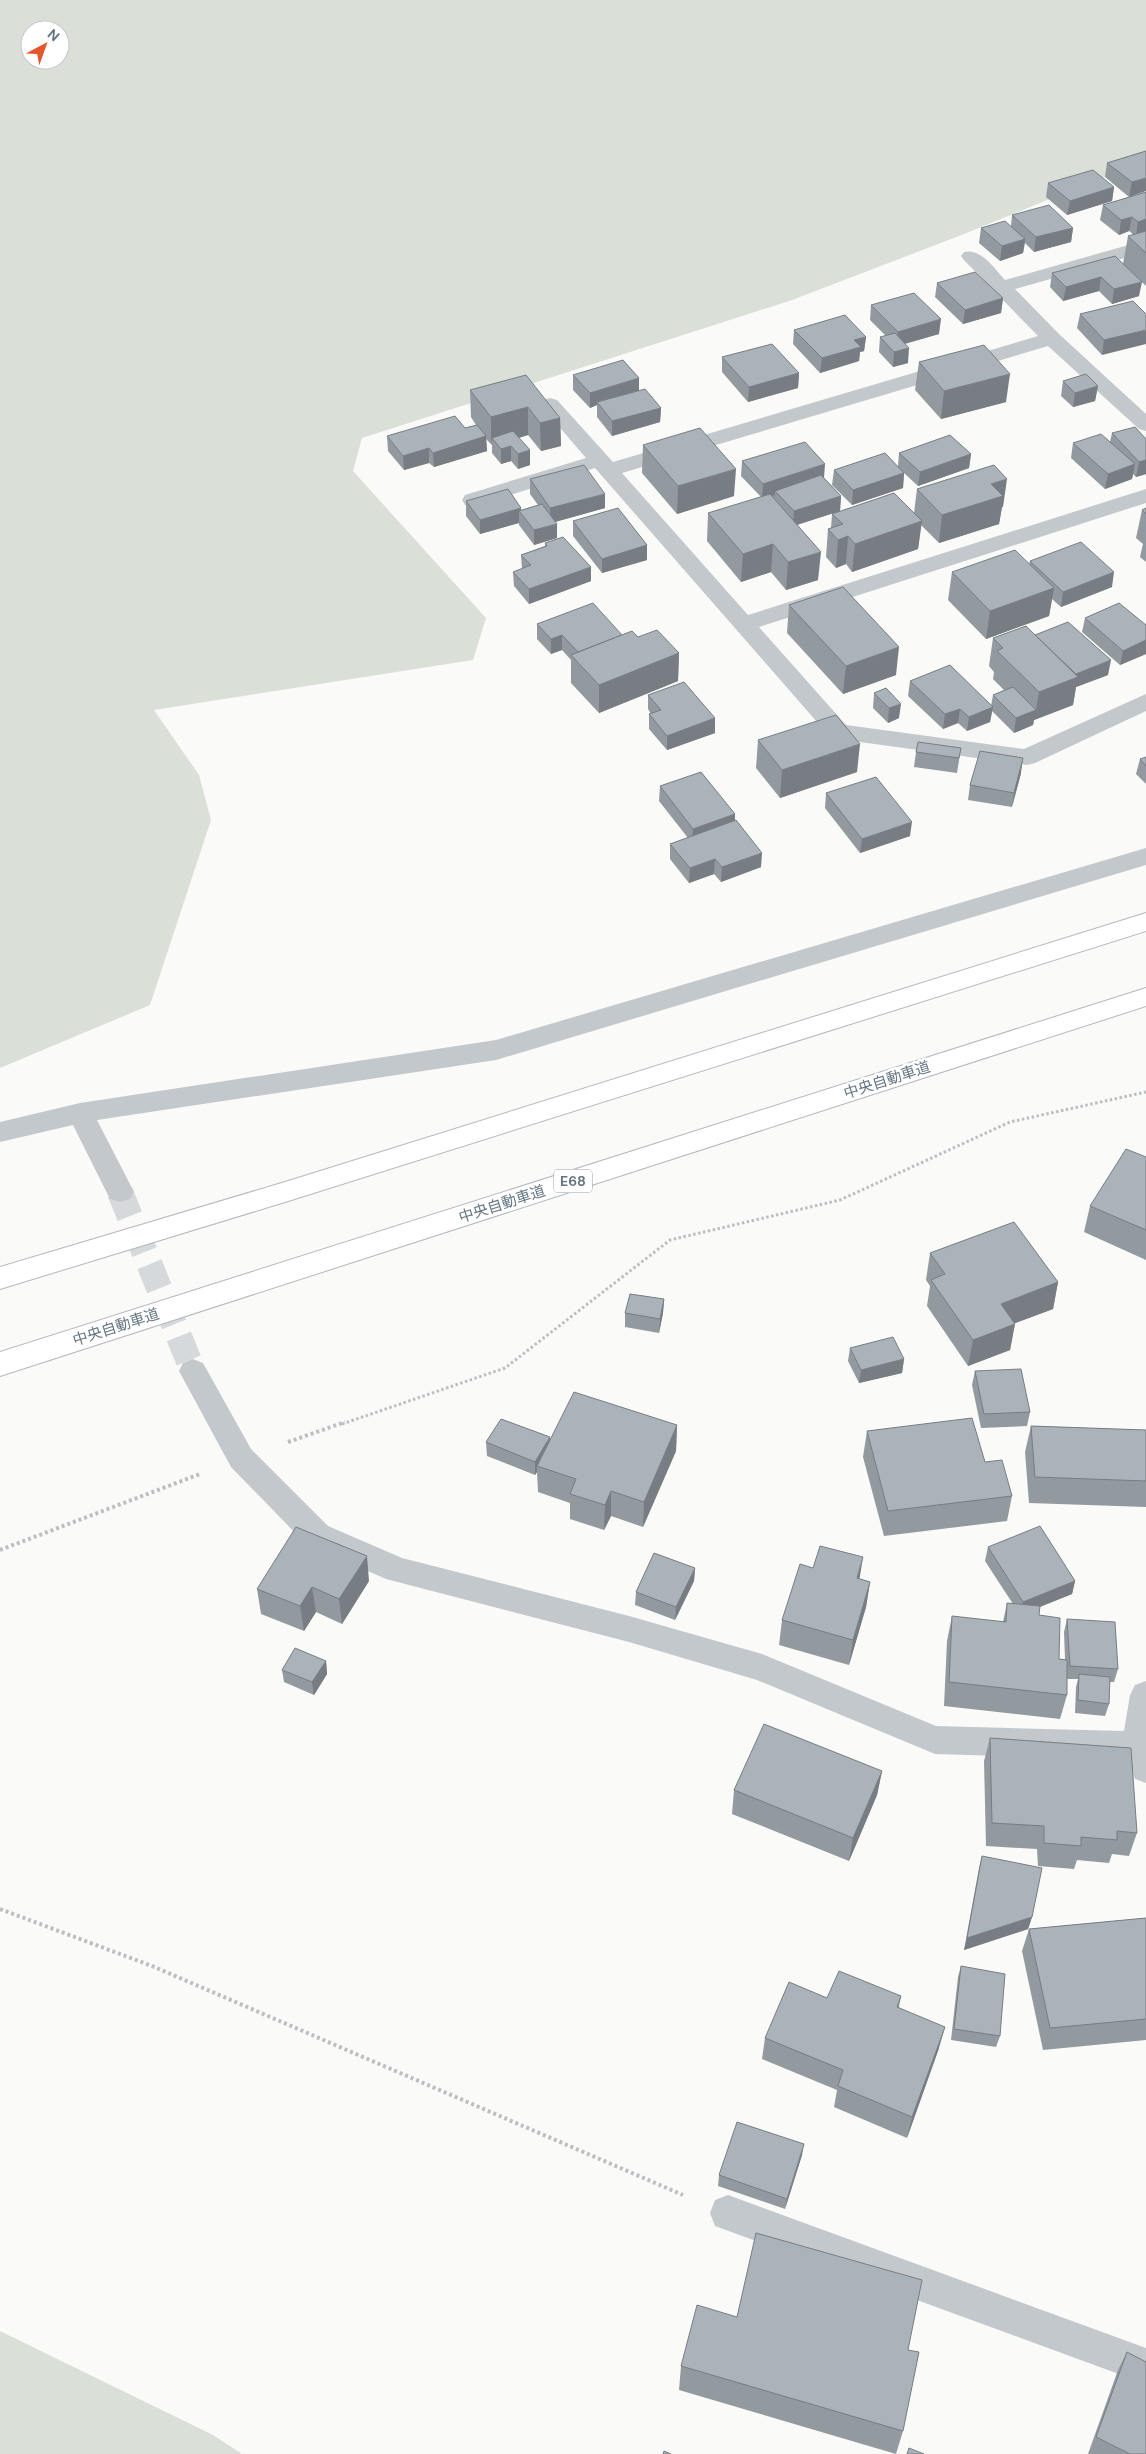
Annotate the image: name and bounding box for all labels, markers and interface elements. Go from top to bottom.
north arrow [20,20,70,70]
text: N [44,25,63,45]
street label: 中央自動車道 [841,1057,933,1103]
road number: E68 [554,1170,592,1192]
street label: 中央自動車道 [456,1181,548,1227]
street label: 中央自動車道 [70,1304,162,1350]

